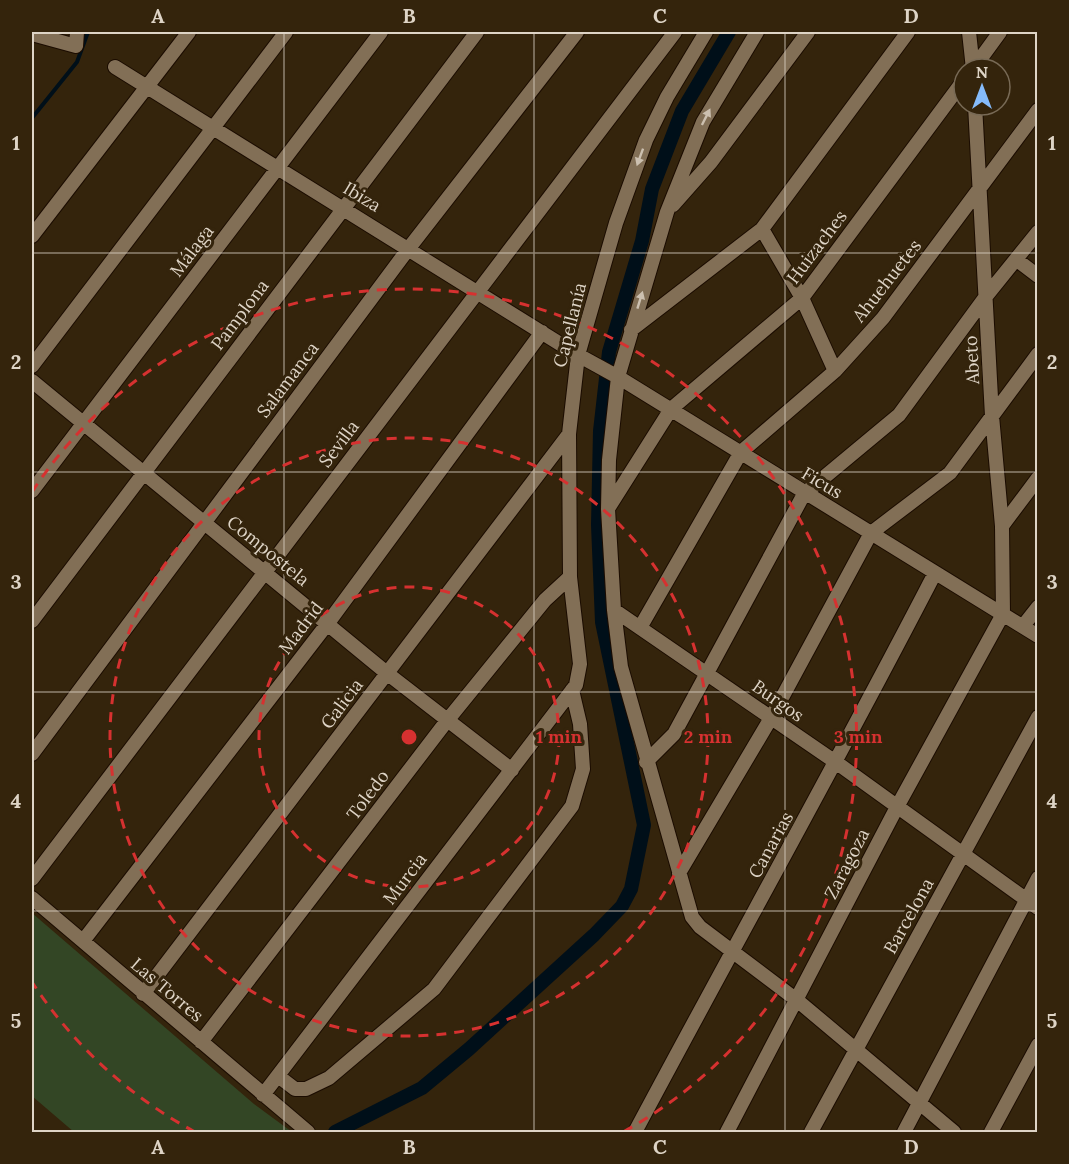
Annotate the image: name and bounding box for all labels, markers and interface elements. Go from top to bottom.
text: A [151,3,165,28]
text: B [402,3,416,28]
text: C [653,3,667,28]
text: D [903,3,919,28]
north arrow [952,57,1012,117]
text: N [976,62,988,82]
one-way arrow [701,108,711,125]
text: 1 [12,130,20,155]
text: 1 [1048,130,1056,155]
one-way arrow [634,148,644,166]
street label: Ibiza [339,176,385,217]
street label: Huizaches [781,205,852,288]
street label: Málaga [165,220,219,281]
street label: Ahuehuetes [847,235,926,327]
street label: Pamplona [206,275,274,355]
street label: Capellanía [548,280,591,370]
one-way arrow [636,291,645,309]
street label: Abeto [959,335,984,386]
street label: Salamanca [252,337,324,422]
text: 2 [11,349,21,374]
text: 2 [1047,349,1057,374]
street label: Sevilla [313,416,364,472]
street label: Ficus [798,462,847,504]
street label: Compostela [222,510,314,591]
text: 3 [10,569,22,594]
text: 3 [1046,569,1058,594]
street label: Madrid [273,597,328,659]
street label: Galicia [315,674,368,733]
street label: Burgos [748,674,809,727]
text: 1 min [536,725,582,748]
text: 2 min [684,725,733,748]
text: 3 min [834,725,883,748]
centre of rings [399,727,419,747]
street label: Toledo [341,765,394,824]
text: 4 [11,788,22,813]
text: 4 [1047,788,1058,813]
street label: Canarias [743,807,798,882]
street label: Zaragoza [819,825,874,903]
street label: Murcia [378,848,432,909]
street label: Barcelona [878,874,939,958]
street label: Las Torres [126,953,208,1027]
text: 5 [11,1008,22,1033]
text: 5 [1047,1008,1058,1033]
text: A [151,1134,165,1159]
text: B [402,1134,416,1159]
text: C [653,1134,667,1159]
text: D [903,1134,919,1159]

